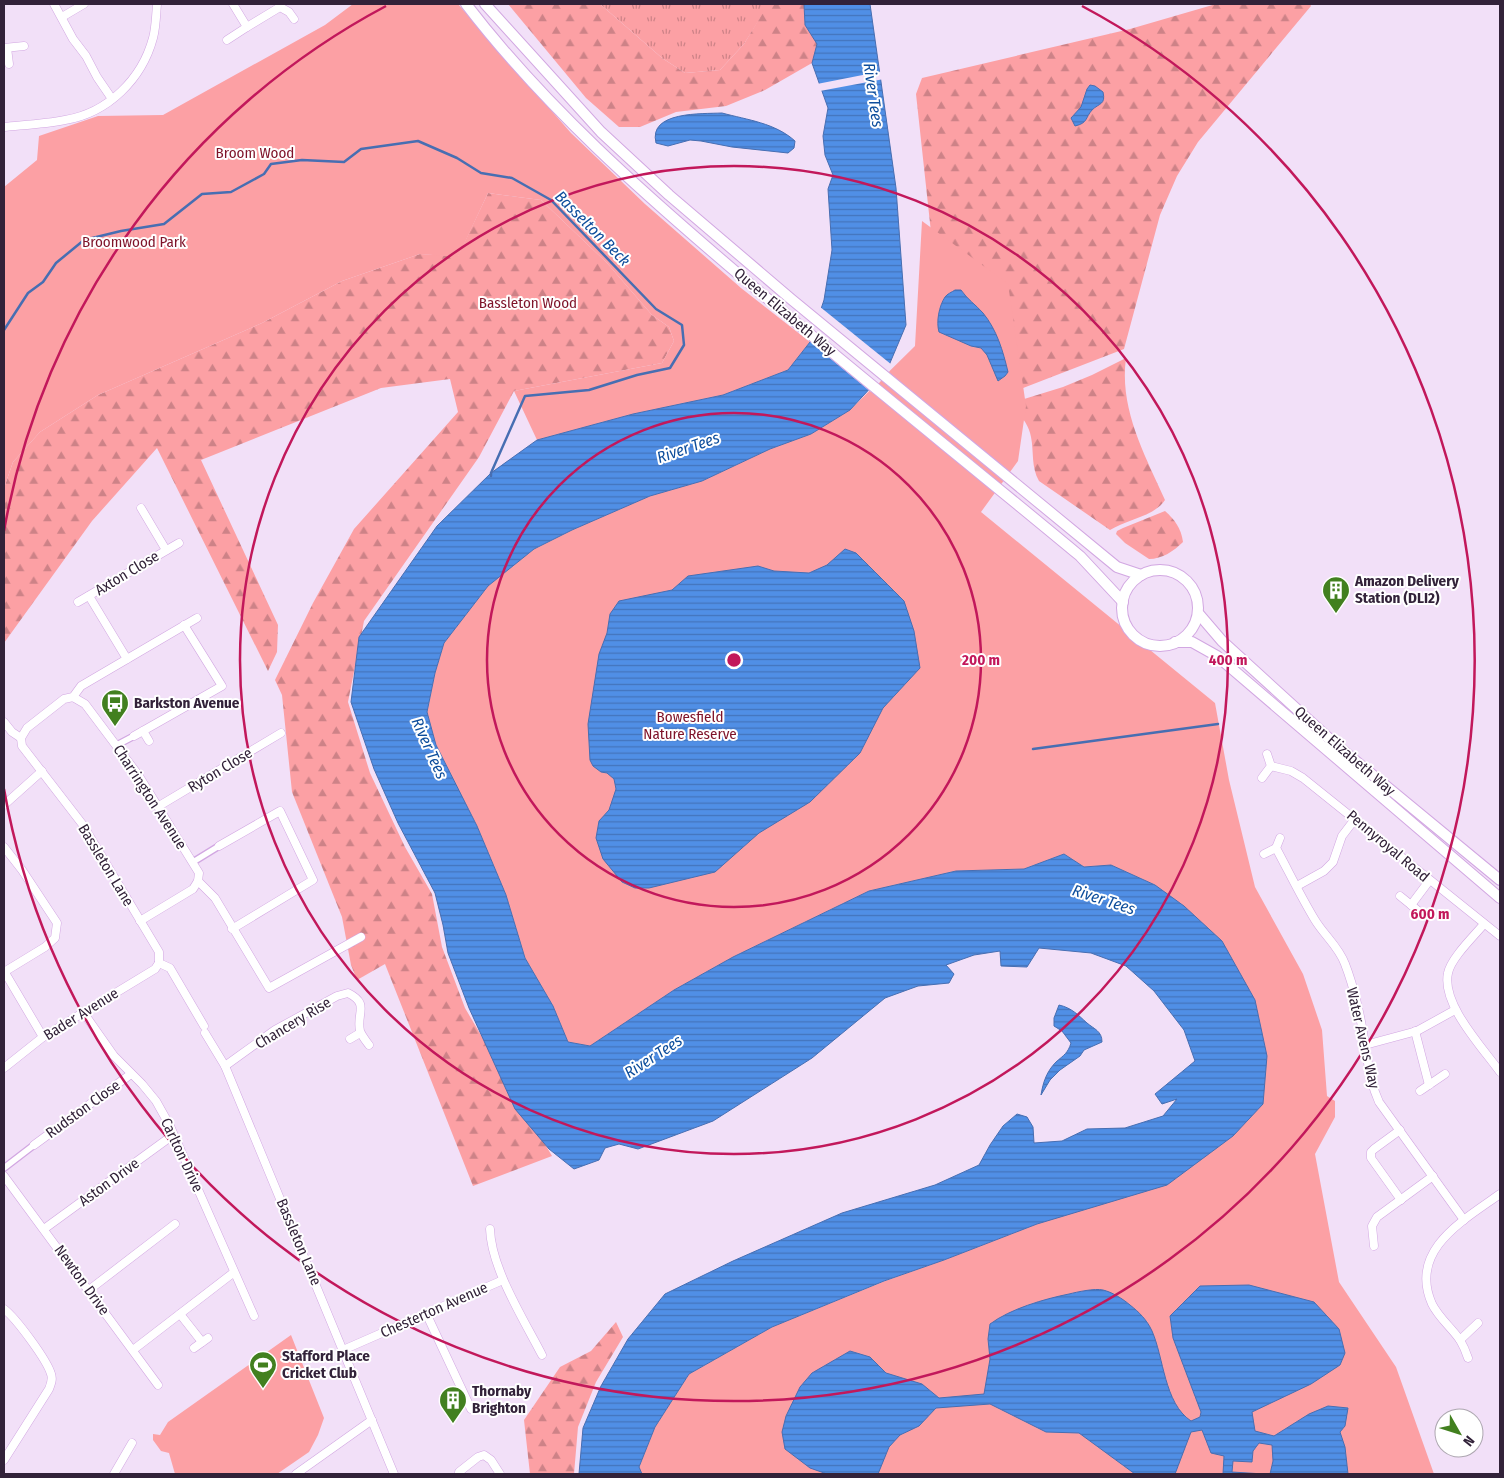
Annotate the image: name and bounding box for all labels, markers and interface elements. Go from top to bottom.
water label: River Tees [860,62,887,129]
park label: Broom Wood [216,144,294,162]
water label: Basselton Beck [551,187,634,270]
park label: Broomwood Park [82,233,186,251]
street label: Queen Elizabeth Way [730,264,840,360]
park label: Bassleton Wood [479,294,577,312]
water label: River Tees [654,428,722,467]
street label: Axton Close [92,547,162,599]
place label: Amazon Delivery Station (DLI2) [1354,572,1460,607]
building icon: Amazon Delivery Station (DLI2) [1321,575,1351,614]
centre of rings [725,651,743,669]
text: 200 m [961,651,1000,669]
text: 400 m [1209,651,1247,669]
bus stop icon: Barkston Avenue [100,688,130,727]
place label: Barkston Avenue [134,694,240,712]
street label: Queen Elizabeth Way [1291,702,1399,800]
park label: Bowesfield Nature Reserve [643,708,737,743]
water label: River Tees [408,715,452,782]
street label: Charrington Avenue [109,741,191,853]
street label: Ryton Close [185,744,255,796]
street label: Pennyroyal Road [1343,806,1433,886]
street label: Bassleton Lane [74,821,138,909]
water label: River Tees [1070,880,1138,919]
text: 600 m [1411,905,1449,923]
street label: Bader Avenue [40,984,122,1044]
street label: Water Avens Way [1343,986,1383,1091]
street label: Chancery Rise [252,993,334,1053]
water label: River Tees [621,1031,686,1082]
street label: Rudston Close [42,1076,124,1142]
street label: Carlton Drive [157,1115,207,1195]
street label: Aston Drive [75,1154,143,1210]
street label: Bassleton Lane [273,1196,325,1288]
street label: Newton Drive [51,1241,113,1319]
street label: Chesterton Avenue [378,1278,490,1342]
place label: Stafford Place Cricket Club [282,1347,370,1382]
sports icon: Stafford Place Cricket Club [248,1350,278,1389]
place label: Thornaby Brighton [472,1382,532,1417]
building icon: Thornaby Brighton [438,1385,468,1424]
north arrow [1434,1408,1484,1458]
text: N [1459,1432,1478,1449]

